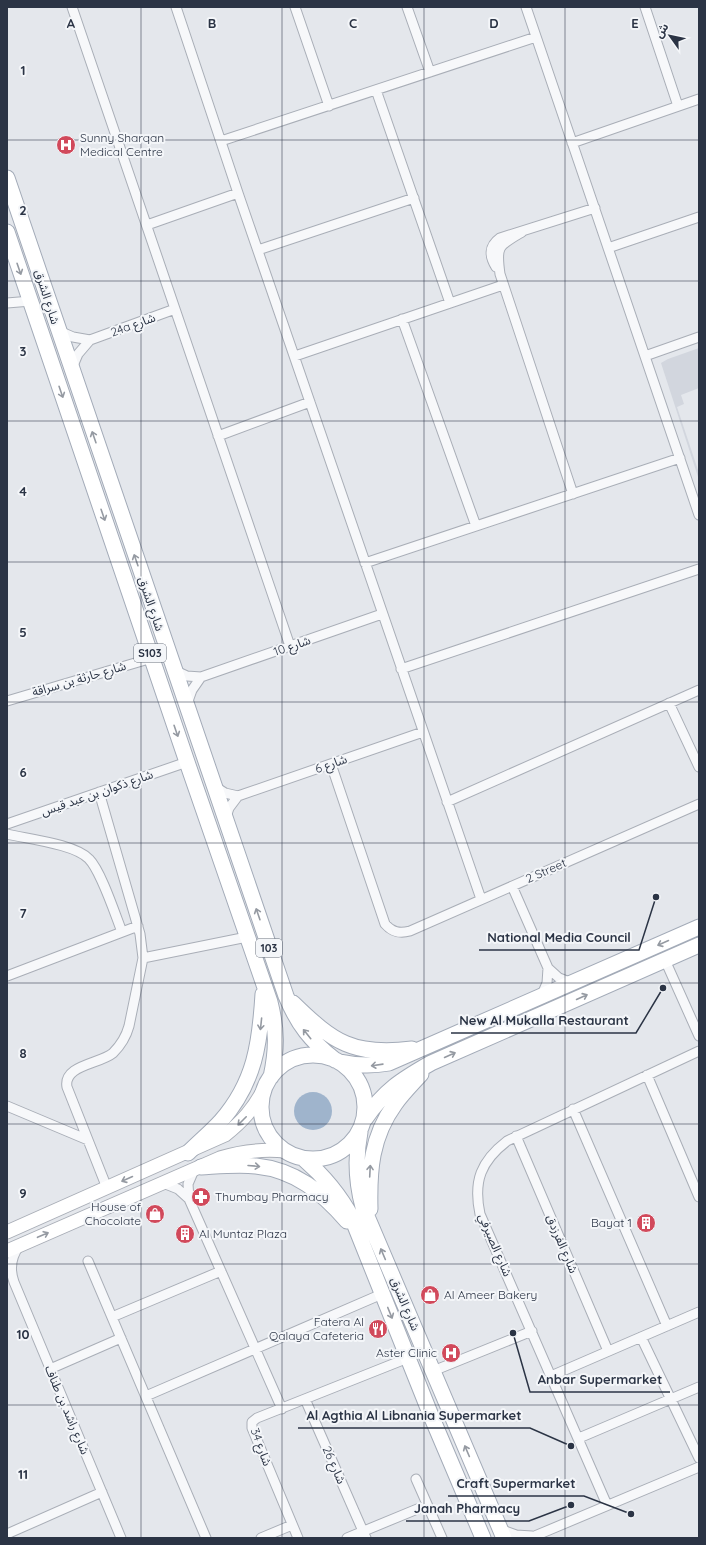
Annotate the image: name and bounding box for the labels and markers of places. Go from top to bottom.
place label: Sunny Sharqan Medical Centre [80,130,164,159]
hospital icon: Sunny Sharqan Medical Centre [55,134,77,156]
callout: National Media Council [479,925,639,950]
callout: New Al Mukalla Restaurant [451,1008,636,1033]
pharmacy icon: Thumbay Pharmacy [190,1186,212,1208]
place label: Thumbay Pharmacy [215,1189,329,1204]
place label: House of Chocolate [85,1199,142,1228]
shop icon: House of Chocolate [144,1203,166,1225]
building icon: Bayat 1 [635,1212,657,1234]
place label: Bayat 1 [591,1215,632,1230]
building icon: Al Muntaz Plaza [174,1223,196,1245]
place label: Al Muntaz Plaza [199,1226,287,1241]
shop icon: Al Ameer Bakery [419,1284,441,1306]
place label: Al Ameer Bakery [444,1287,537,1302]
place label: Fatera Al Qalaya Cafeteria [269,1314,364,1343]
restaurant icon: Fatera Al Qalaya Cafeteria [367,1318,389,1340]
hospital icon: Aster Clinic [440,1342,462,1364]
place label: Aster Clinic [376,1345,437,1360]
callout: Anbar Supermarket [530,1367,670,1392]
callout: Al Agthia Al Libnania Supermarket [298,1403,530,1428]
callout: Craft Supermarket [448,1471,584,1496]
callout: Janah Pharmacy [406,1496,529,1521]

